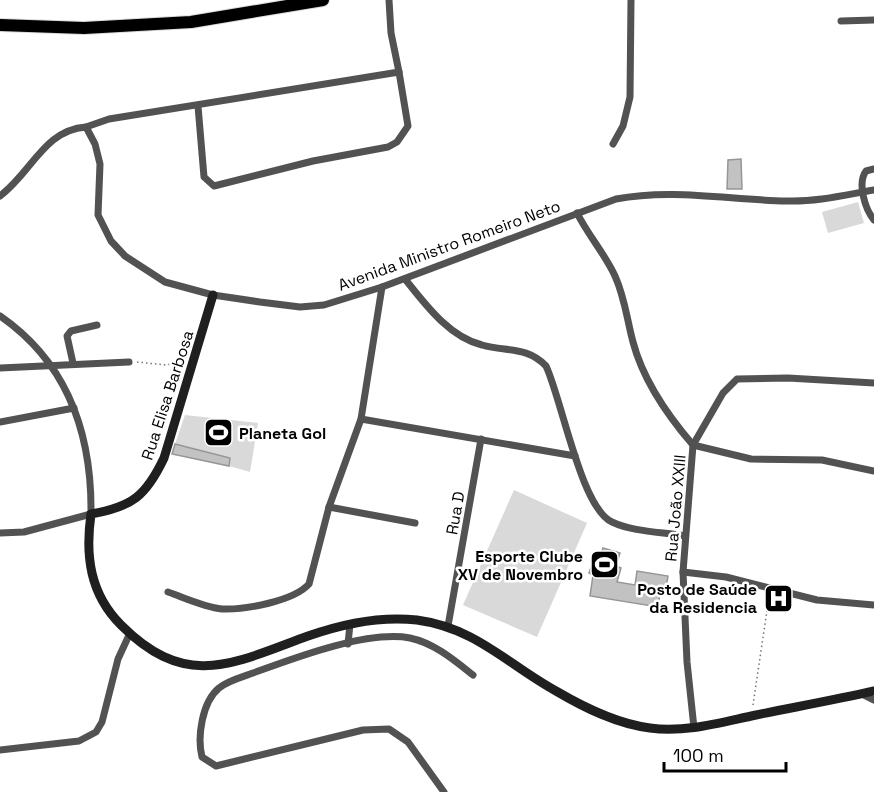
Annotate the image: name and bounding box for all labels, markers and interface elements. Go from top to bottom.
street label: Avenida Ministro Romeiro Neto [335,195,563,296]
street label: Rua Elisa Barbosa [137,328,198,463]
sports icon: Planeta Gol [202,417,234,449]
place label: Planeta Gol [239,423,326,444]
street label: Rua João XXIII [660,454,691,562]
street label: Rua D [441,490,470,536]
place label: Esporte Clube XV de Novembro [458,546,583,585]
sports icon: Esporte Clube XV de Novembro [588,549,620,581]
place label: Posto de Saúde da Residencia [637,579,757,618]
hospital icon: Posto de Saúde da Residencia [762,582,794,614]
scale bar [664,735,786,773]
text: 100 m [673,744,724,767]

